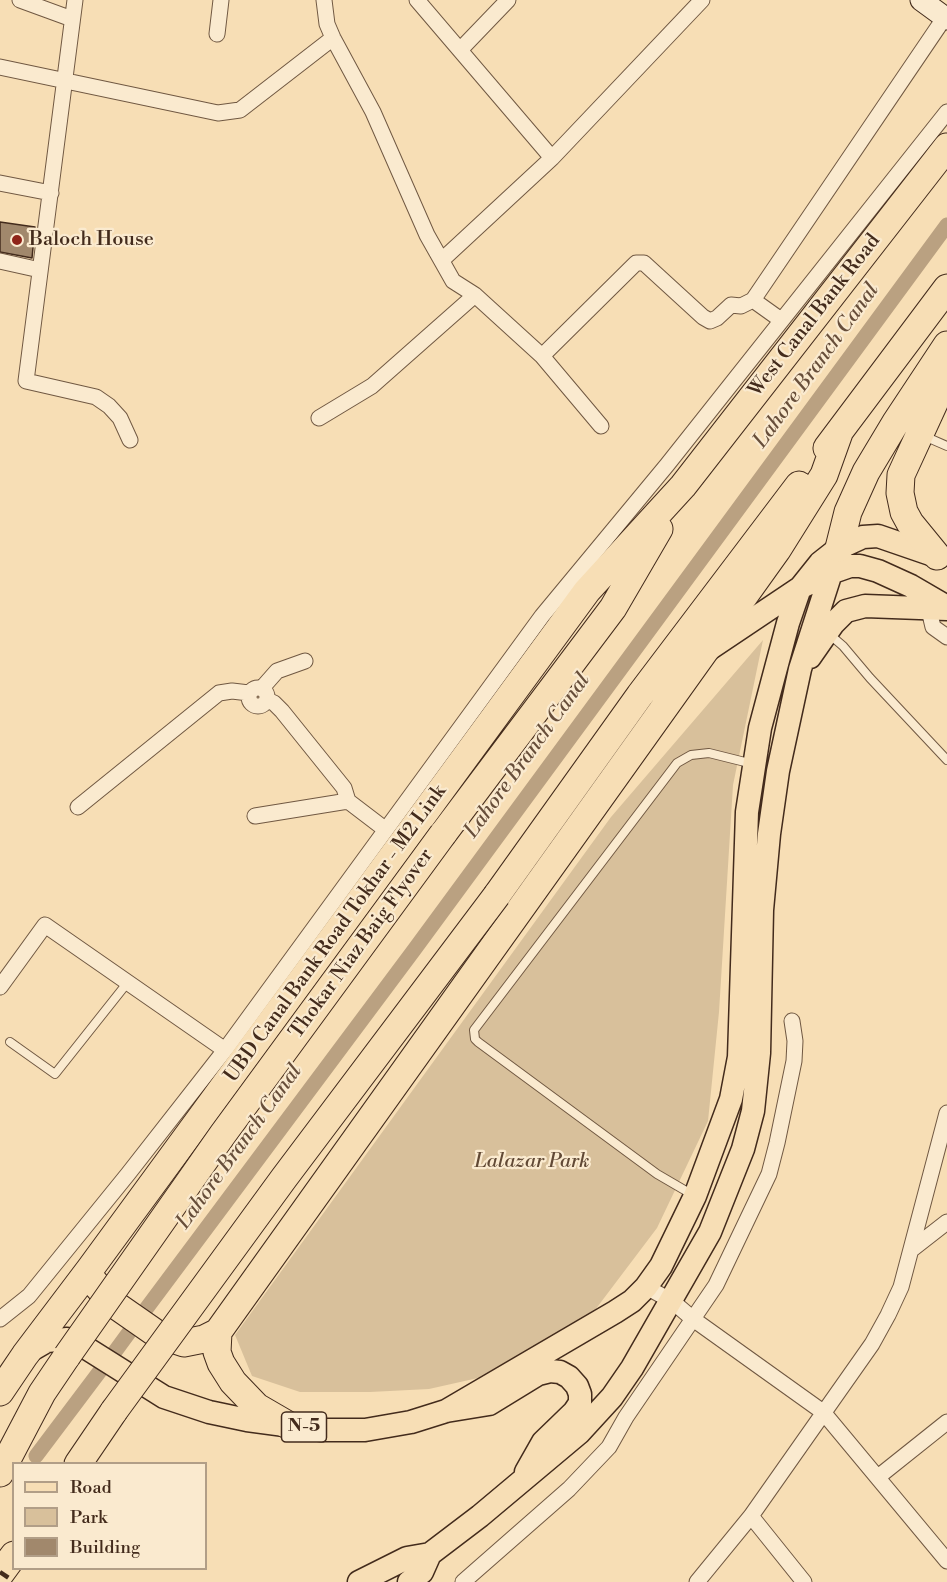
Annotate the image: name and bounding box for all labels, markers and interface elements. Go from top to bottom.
place label: Baloch House [29,228,154,252]
street label: West Canal Bank Road [744,230,886,402]
marker: Baloch House [10,233,24,247]
water label: Lahore Branch Canal [749,279,885,453]
water label: Lahore Branch Canal [460,669,596,843]
street label: UBD Canal Bank Road Tokhar - M2 Link [220,781,452,1087]
street label: Thokar Niaz Baig Flyover [285,844,439,1044]
water label: Lahore Branch Canal [172,1060,308,1234]
park label: Lalazar Park [475,1150,589,1174]
road number: N-5 [282,1412,326,1442]
legend [12,1462,207,1570]
text: Road [70,1476,112,1499]
text: Park [70,1506,107,1529]
text: Building [70,1536,140,1559]

